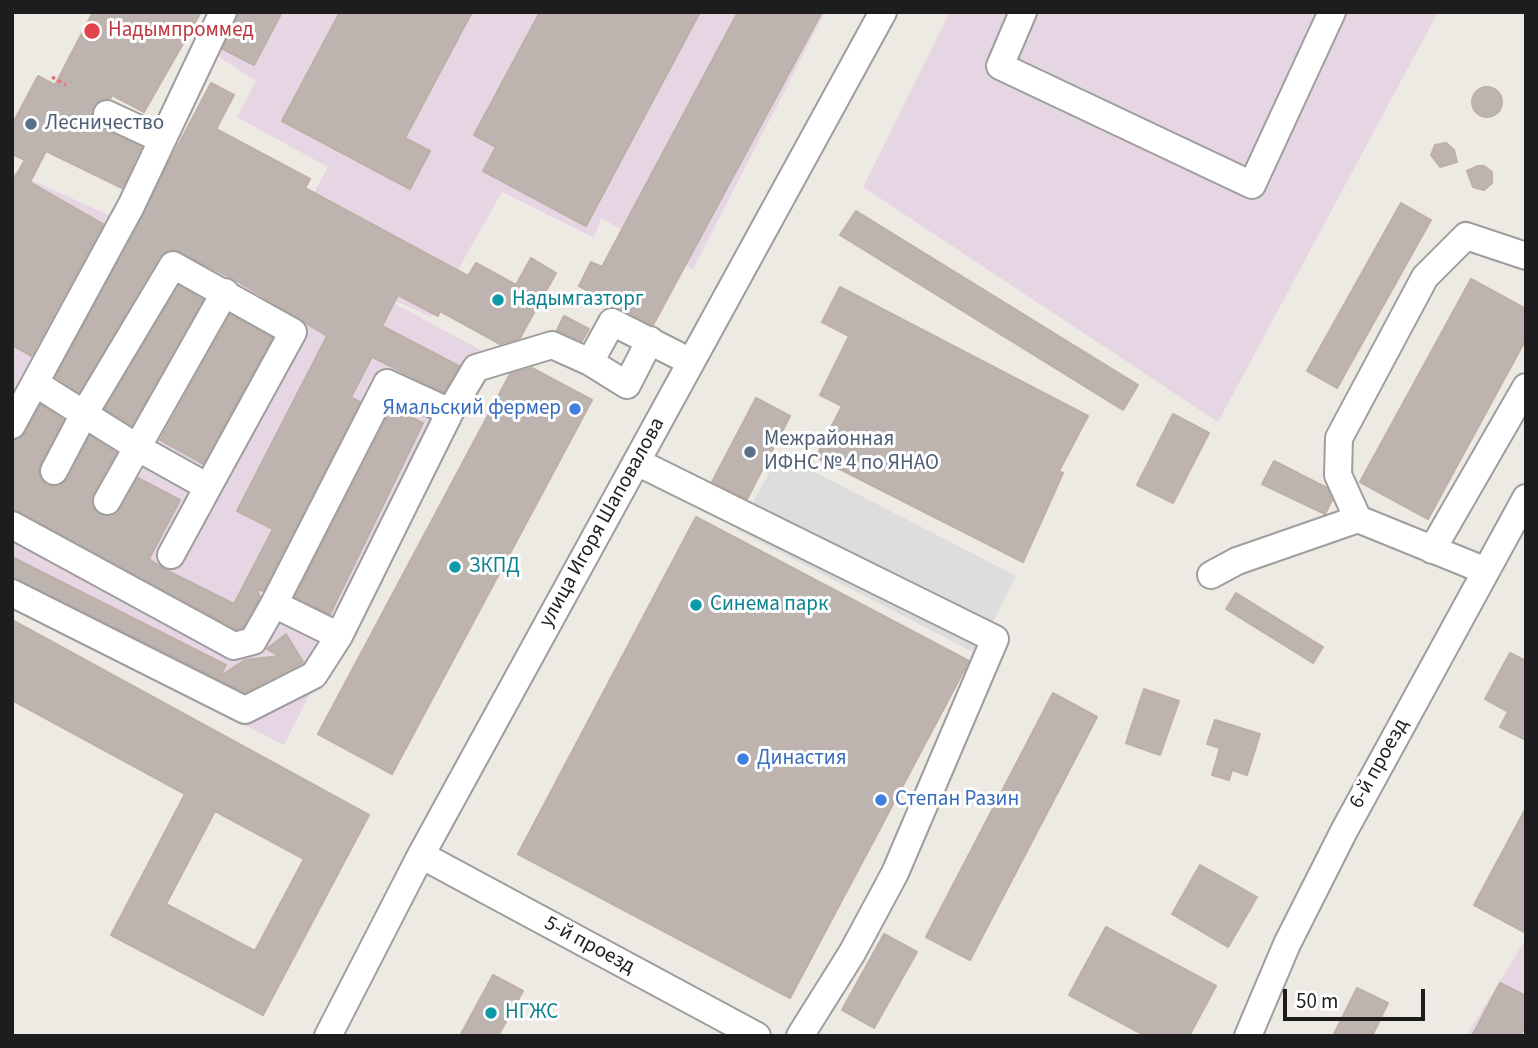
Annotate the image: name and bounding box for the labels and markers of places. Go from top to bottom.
place label: Надымпроммед [108,18,254,44]
marker: Надымпроммед [82,21,102,41]
place label: Лесничество [45,111,164,137]
marker: Лесничество [23,116,39,132]
place label: Надымгазторг [512,287,644,313]
marker: Надымгазторг [490,292,506,308]
place label: Ямальский фермер [383,396,561,422]
marker: Ямальский фермер [567,401,583,417]
place label: Межрайонная ИФНС № 4 по ЯНАО [764,427,939,477]
marker: Межрайонная ИФНС № 4 по ЯНАО [742,444,758,460]
place label: ЗКПД [469,554,520,580]
marker: ЗКПД [447,559,463,575]
place label: Синема парк [710,592,828,618]
marker: Синема парк [688,597,704,613]
place label: Династия [757,746,847,772]
marker: Династия [735,751,751,767]
place label: Степан Разин [895,787,1019,813]
marker: Степан Разин [873,792,889,808]
place label: НГЖС [505,1000,558,1026]
marker: НГЖС [483,1005,499,1021]

